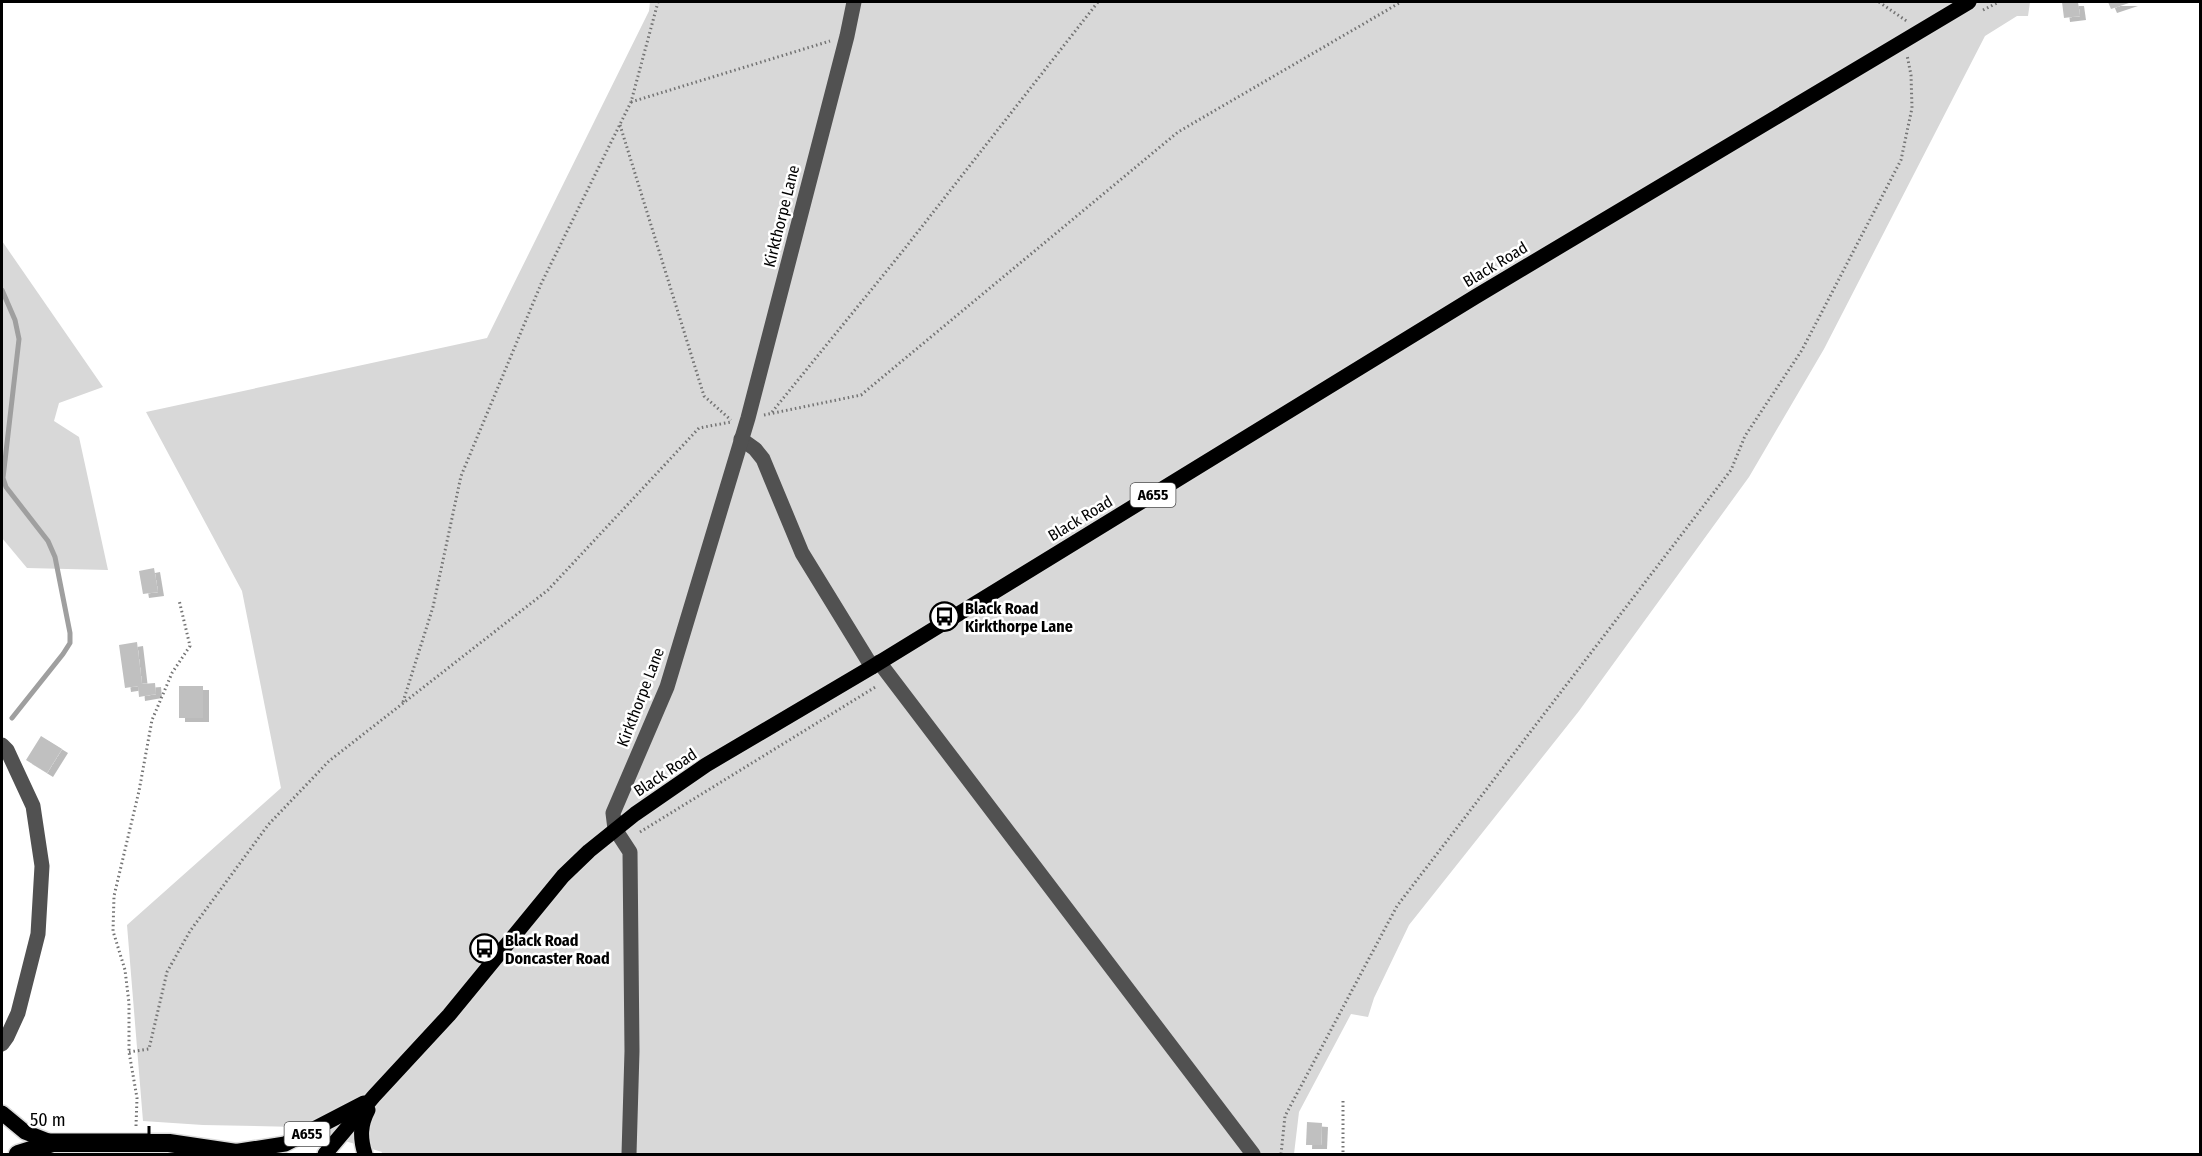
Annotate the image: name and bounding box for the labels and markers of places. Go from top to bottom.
place label: Black Road Kirkthorpe Lane [965,599,1073,636]
bus stop icon: Black Road Kirkthorpe Lane [928,601,960,633]
place label: Black Road Doncaster Road [505,931,610,968]
bus stop icon: Black Road Doncaster Road [468,933,500,965]

